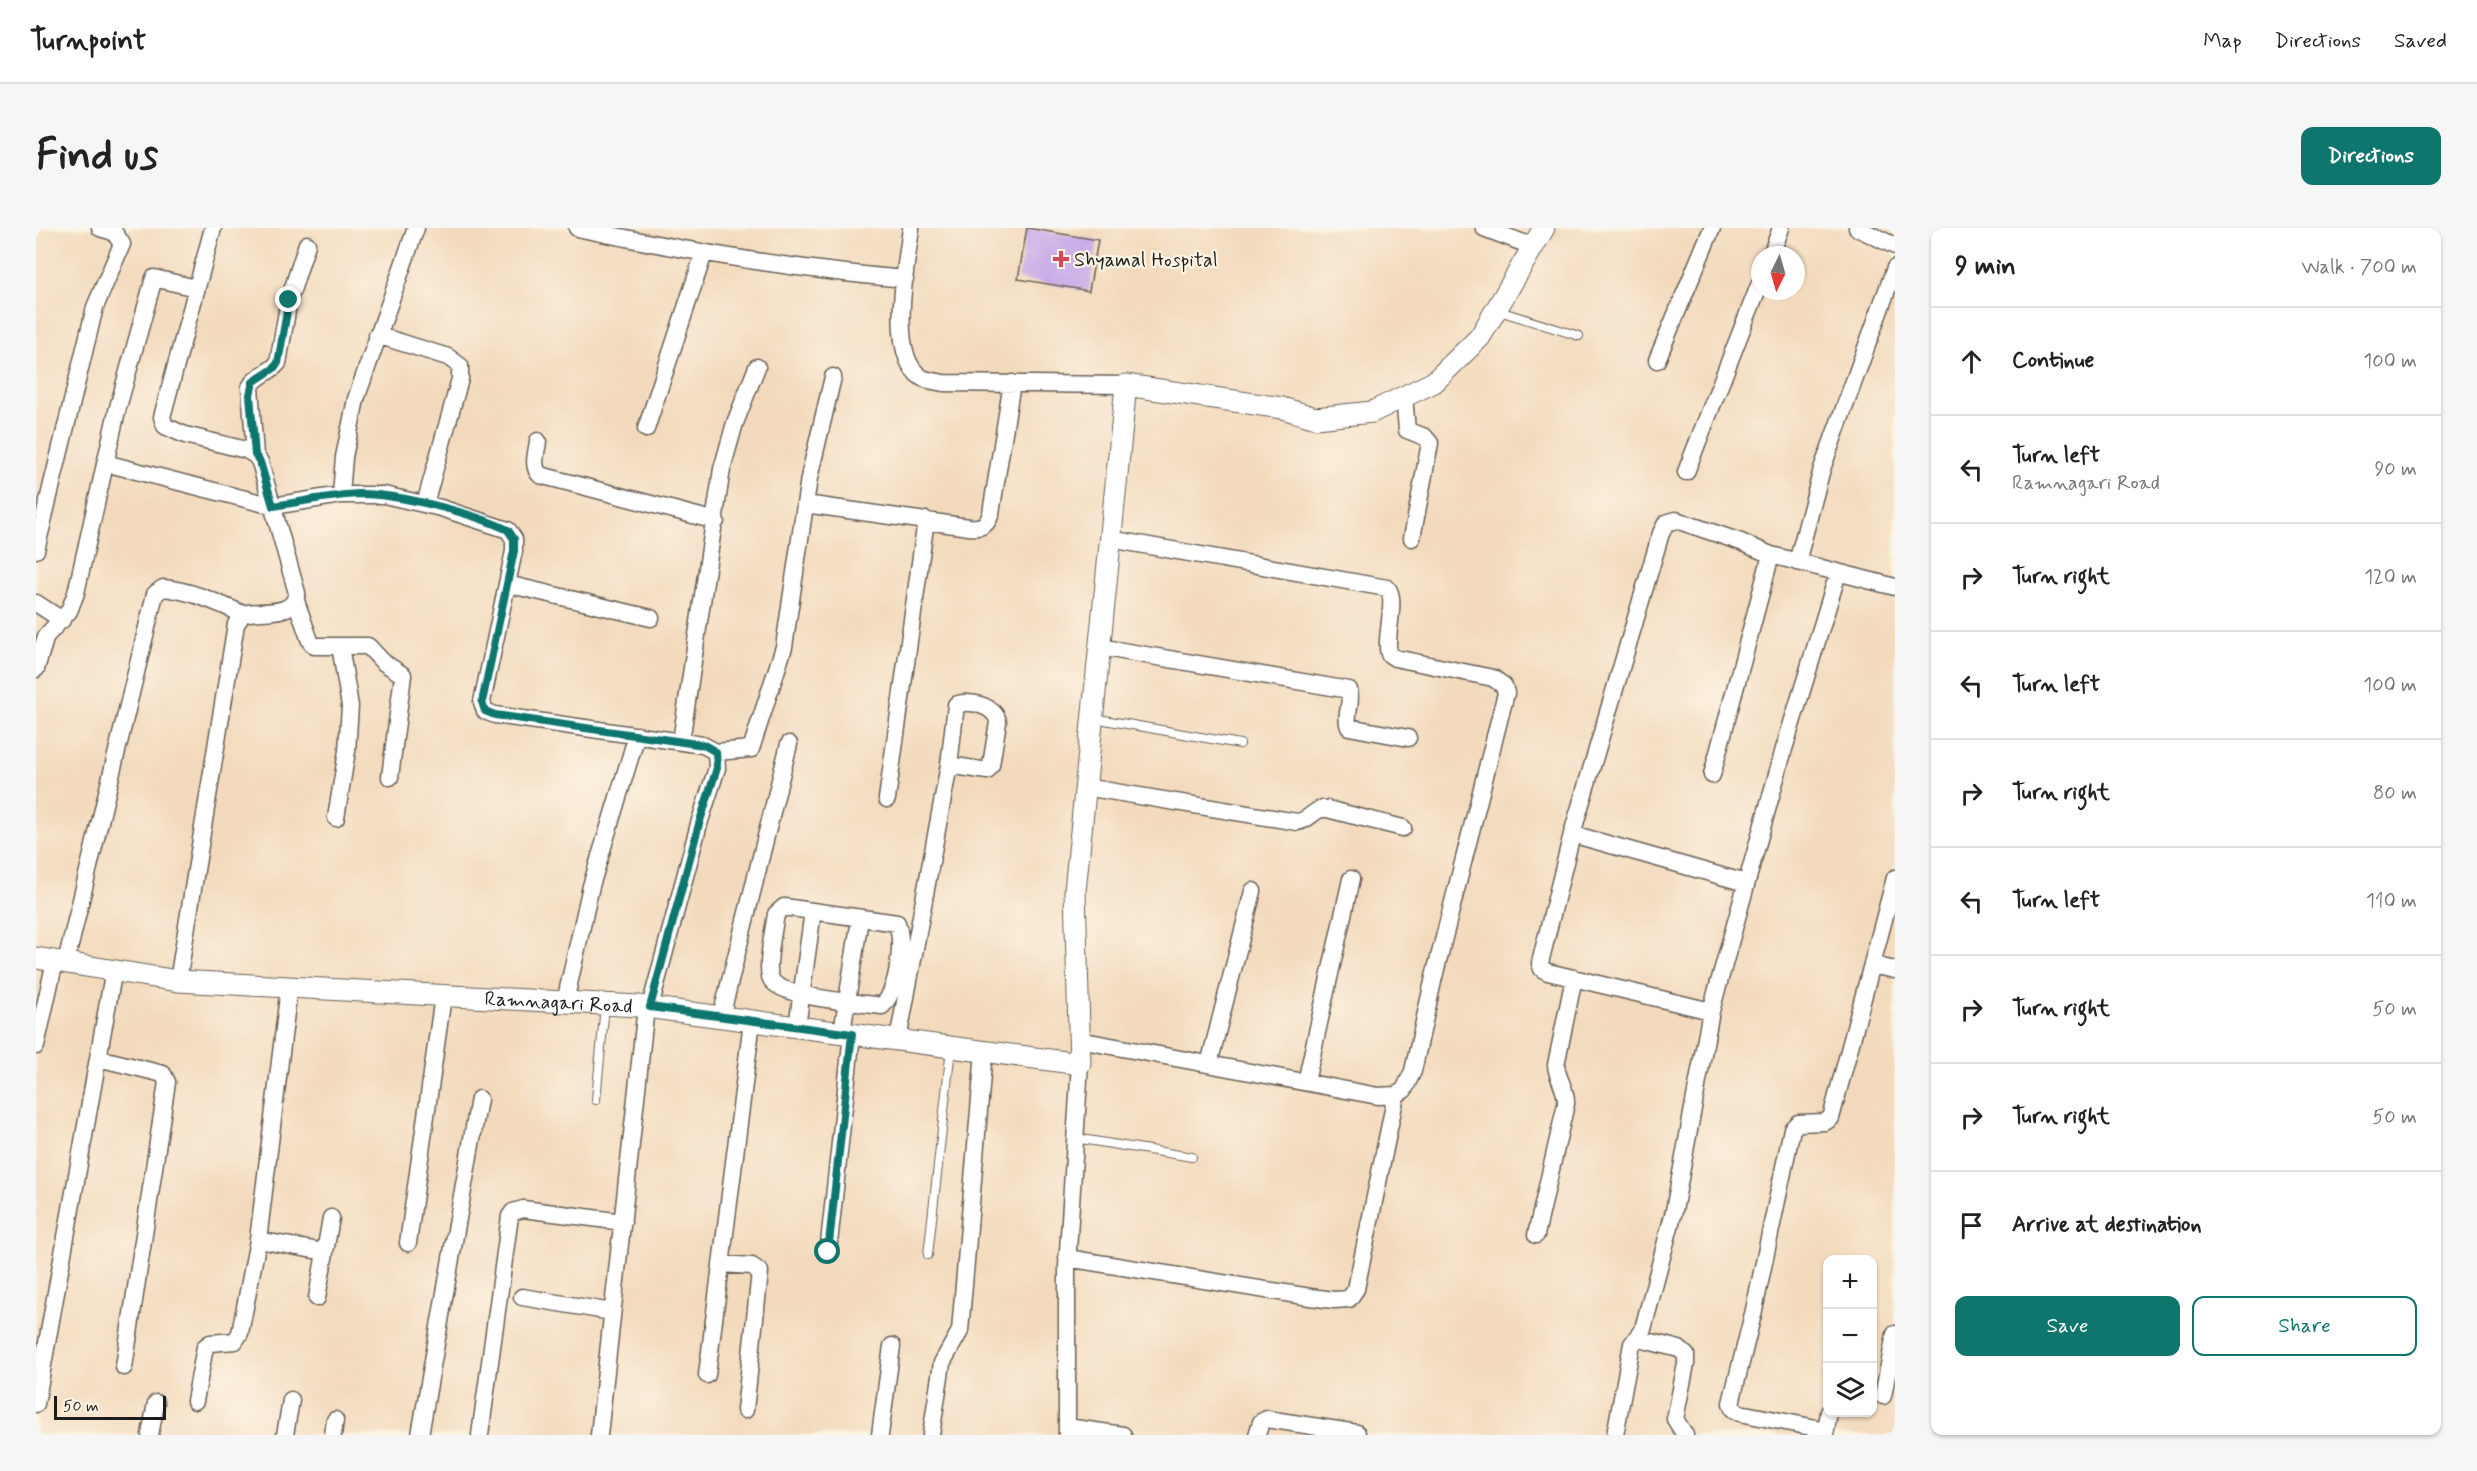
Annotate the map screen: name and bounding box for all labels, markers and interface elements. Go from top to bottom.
text: Turnpoint [30,23,146,60]
text: Map [2203,27,2242,55]
text: Directions [2275,27,2361,55]
text: Saved [2394,27,2447,55]
button: Directions [2301,127,2441,185]
text: Find us [36,129,158,184]
north arrow [1751,246,1805,300]
place label: Shyamal Hospital [1074,247,1218,274]
marker: Shyamal Hospital [1052,250,1070,268]
text: 9 min [1955,250,2016,284]
text: Walk · 700 m [2301,254,2417,281]
route end [275,286,301,312]
icon: ahead [1955,345,1988,378]
text: Continue [2012,347,2094,375]
text: 100 m [2363,348,2417,375]
text: Turn left [2012,442,2100,470]
icon: left [1955,453,1988,486]
text: 90 m [2374,456,2417,483]
text: Ramnagari Road [2012,470,2160,497]
icon: right [1955,561,1988,594]
text: Turn right [2012,563,2110,591]
text: 120 m [2364,564,2417,591]
icon: left [1955,669,1988,702]
text: Turn left [2012,671,2100,699]
text: 100 m [2363,672,2417,699]
icon: right [1955,777,1988,810]
text: Turn right [2012,779,2110,807]
text: 80 m [2373,780,2417,807]
icon: left [1955,885,1988,918]
text: Turn left [2012,887,2100,915]
text: 110 m [2366,888,2417,915]
street label: Ramnagari Road [484,986,633,1021]
icon: right [1955,993,1988,1026]
text: Turn right [2012,995,2110,1023]
text: 50 m [2372,996,2417,1023]
icon: right [1955,1101,1988,1134]
text: Turn right [2012,1103,2110,1131]
text: 50 m [2372,1104,2417,1131]
icon: arrive [1955,1209,1988,1242]
text: Arrive at destination [2012,1211,2202,1239]
route start [814,1238,840,1264]
map controls [1823,1255,1877,1417]
button: + [1823,1255,1877,1309]
button: Save [1955,1296,2180,1356]
button: Share [2192,1296,2417,1356]
button: − [1823,1309,1877,1363]
button: layers [1823,1363,1877,1417]
scale bar [54,1393,166,1420]
text: 50 m [63,1396,99,1417]

